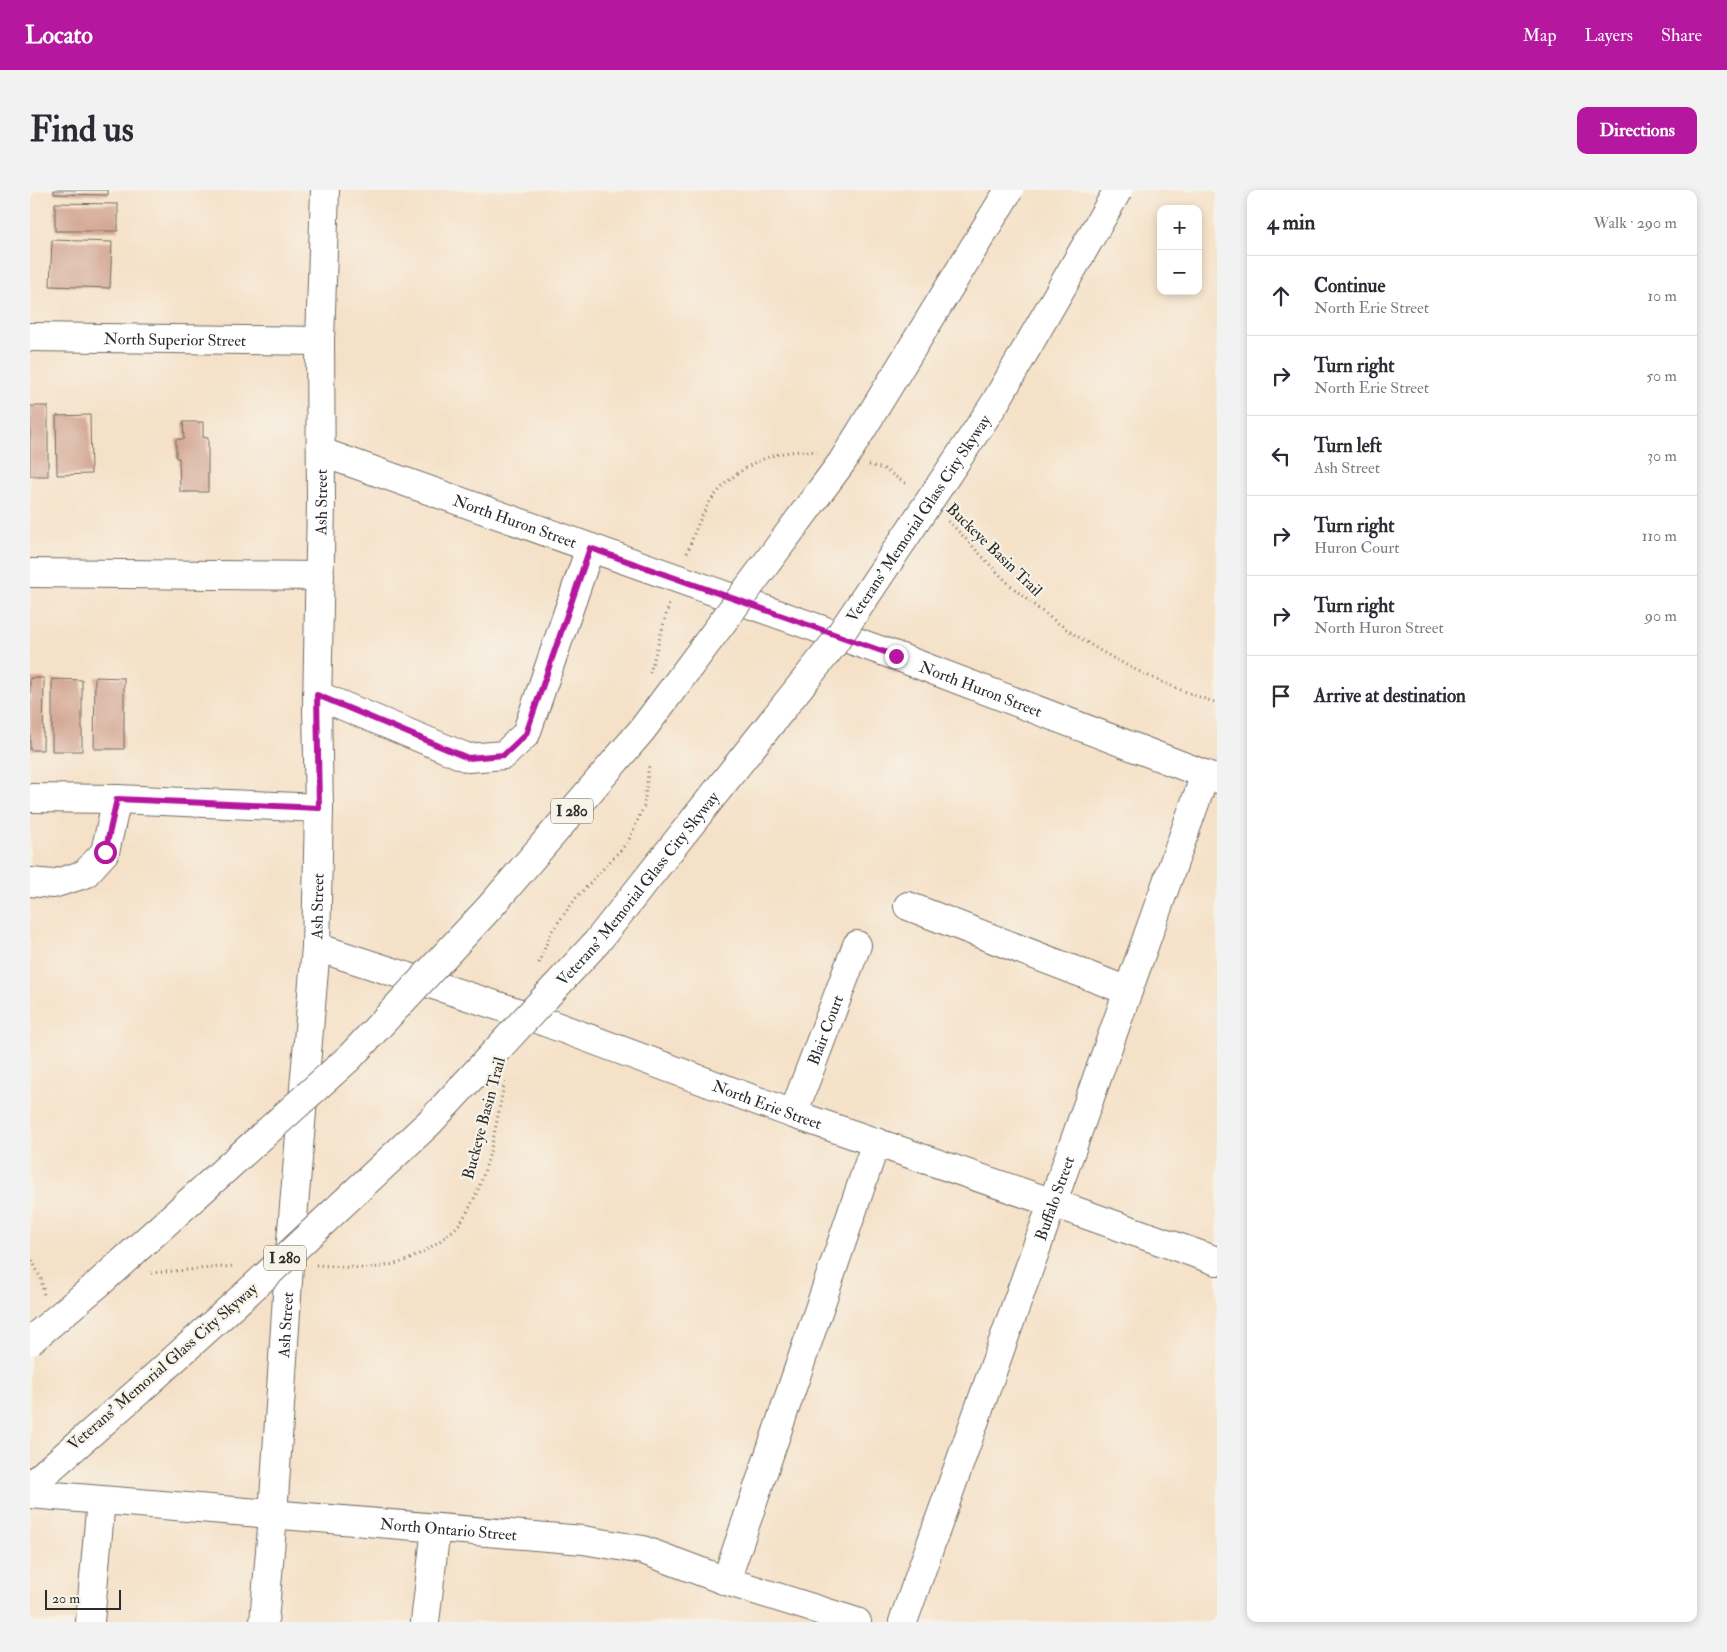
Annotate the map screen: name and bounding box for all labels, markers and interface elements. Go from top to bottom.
text: Locato [25,20,93,51]
text: Map [1523,24,1557,47]
text: Layers [1585,24,1633,47]
text: Share [1661,24,1702,47]
button: Directions [1577,107,1697,154]
text: Find us [30,108,134,152]
map controls [1157,205,1202,295]
button: + [1157,205,1202,250]
text: 4 min [1267,209,1315,236]
text: Walk · 290 m [1594,213,1677,233]
button: − [1157,250,1202,295]
text: Continue [1314,274,1385,298]
icon: ahead [1267,282,1295,310]
text: 10 m [1647,286,1677,306]
text: North Erie Street [1314,298,1429,318]
street label: North Superior Street [104,329,246,351]
text: Turn right [1314,354,1394,378]
icon: right [1267,362,1295,390]
text: 50 m [1646,366,1677,386]
text: North Erie Street [1314,378,1429,398]
street label: Veterans' Memorial Glass City Skyway [842,410,996,626]
text: Turn left [1314,434,1382,458]
icon: left [1267,442,1295,470]
text: 30 m [1647,446,1677,466]
text: Ash Street [1314,458,1380,478]
street label: Ash Street [311,469,332,536]
street label: North Huron Street [450,491,579,553]
street label: Buckeye Basin Trail [942,499,1046,601]
text: Turn right [1314,514,1394,538]
icon: right [1267,522,1295,550]
text: 110 m [1642,526,1677,546]
text: Huron Court [1314,538,1399,558]
text: Turn right [1314,594,1394,618]
icon: right [1267,602,1295,630]
text: 90 m [1645,606,1677,626]
text: North Huron Street [1314,618,1444,638]
route end [885,645,908,668]
street label: North Huron Street [916,657,1045,722]
icon: arrive [1267,682,1295,710]
text: Arrive at destination [1314,684,1466,708]
street label: Veterans' Memorial Glass City Skyway [553,787,724,990]
road number: I 280 [551,798,593,824]
route start [94,841,117,864]
street label: Ash Street [307,873,329,940]
street label: Blair Court [803,992,848,1068]
street label: Buckeye Basin Trail [458,1055,510,1182]
street label: North Erie Street [710,1076,824,1134]
street label: Buffalo Street [1031,1154,1079,1243]
road number: I 280 [264,1246,306,1270]
street label: Veterans' Memorial Glass City Skyway [64,1278,262,1455]
street label: Ash Street [274,1291,298,1359]
street label: North Ontario Street [379,1514,518,1545]
scale bar [45,1587,121,1610]
text: 20 m [52,1590,80,1607]

